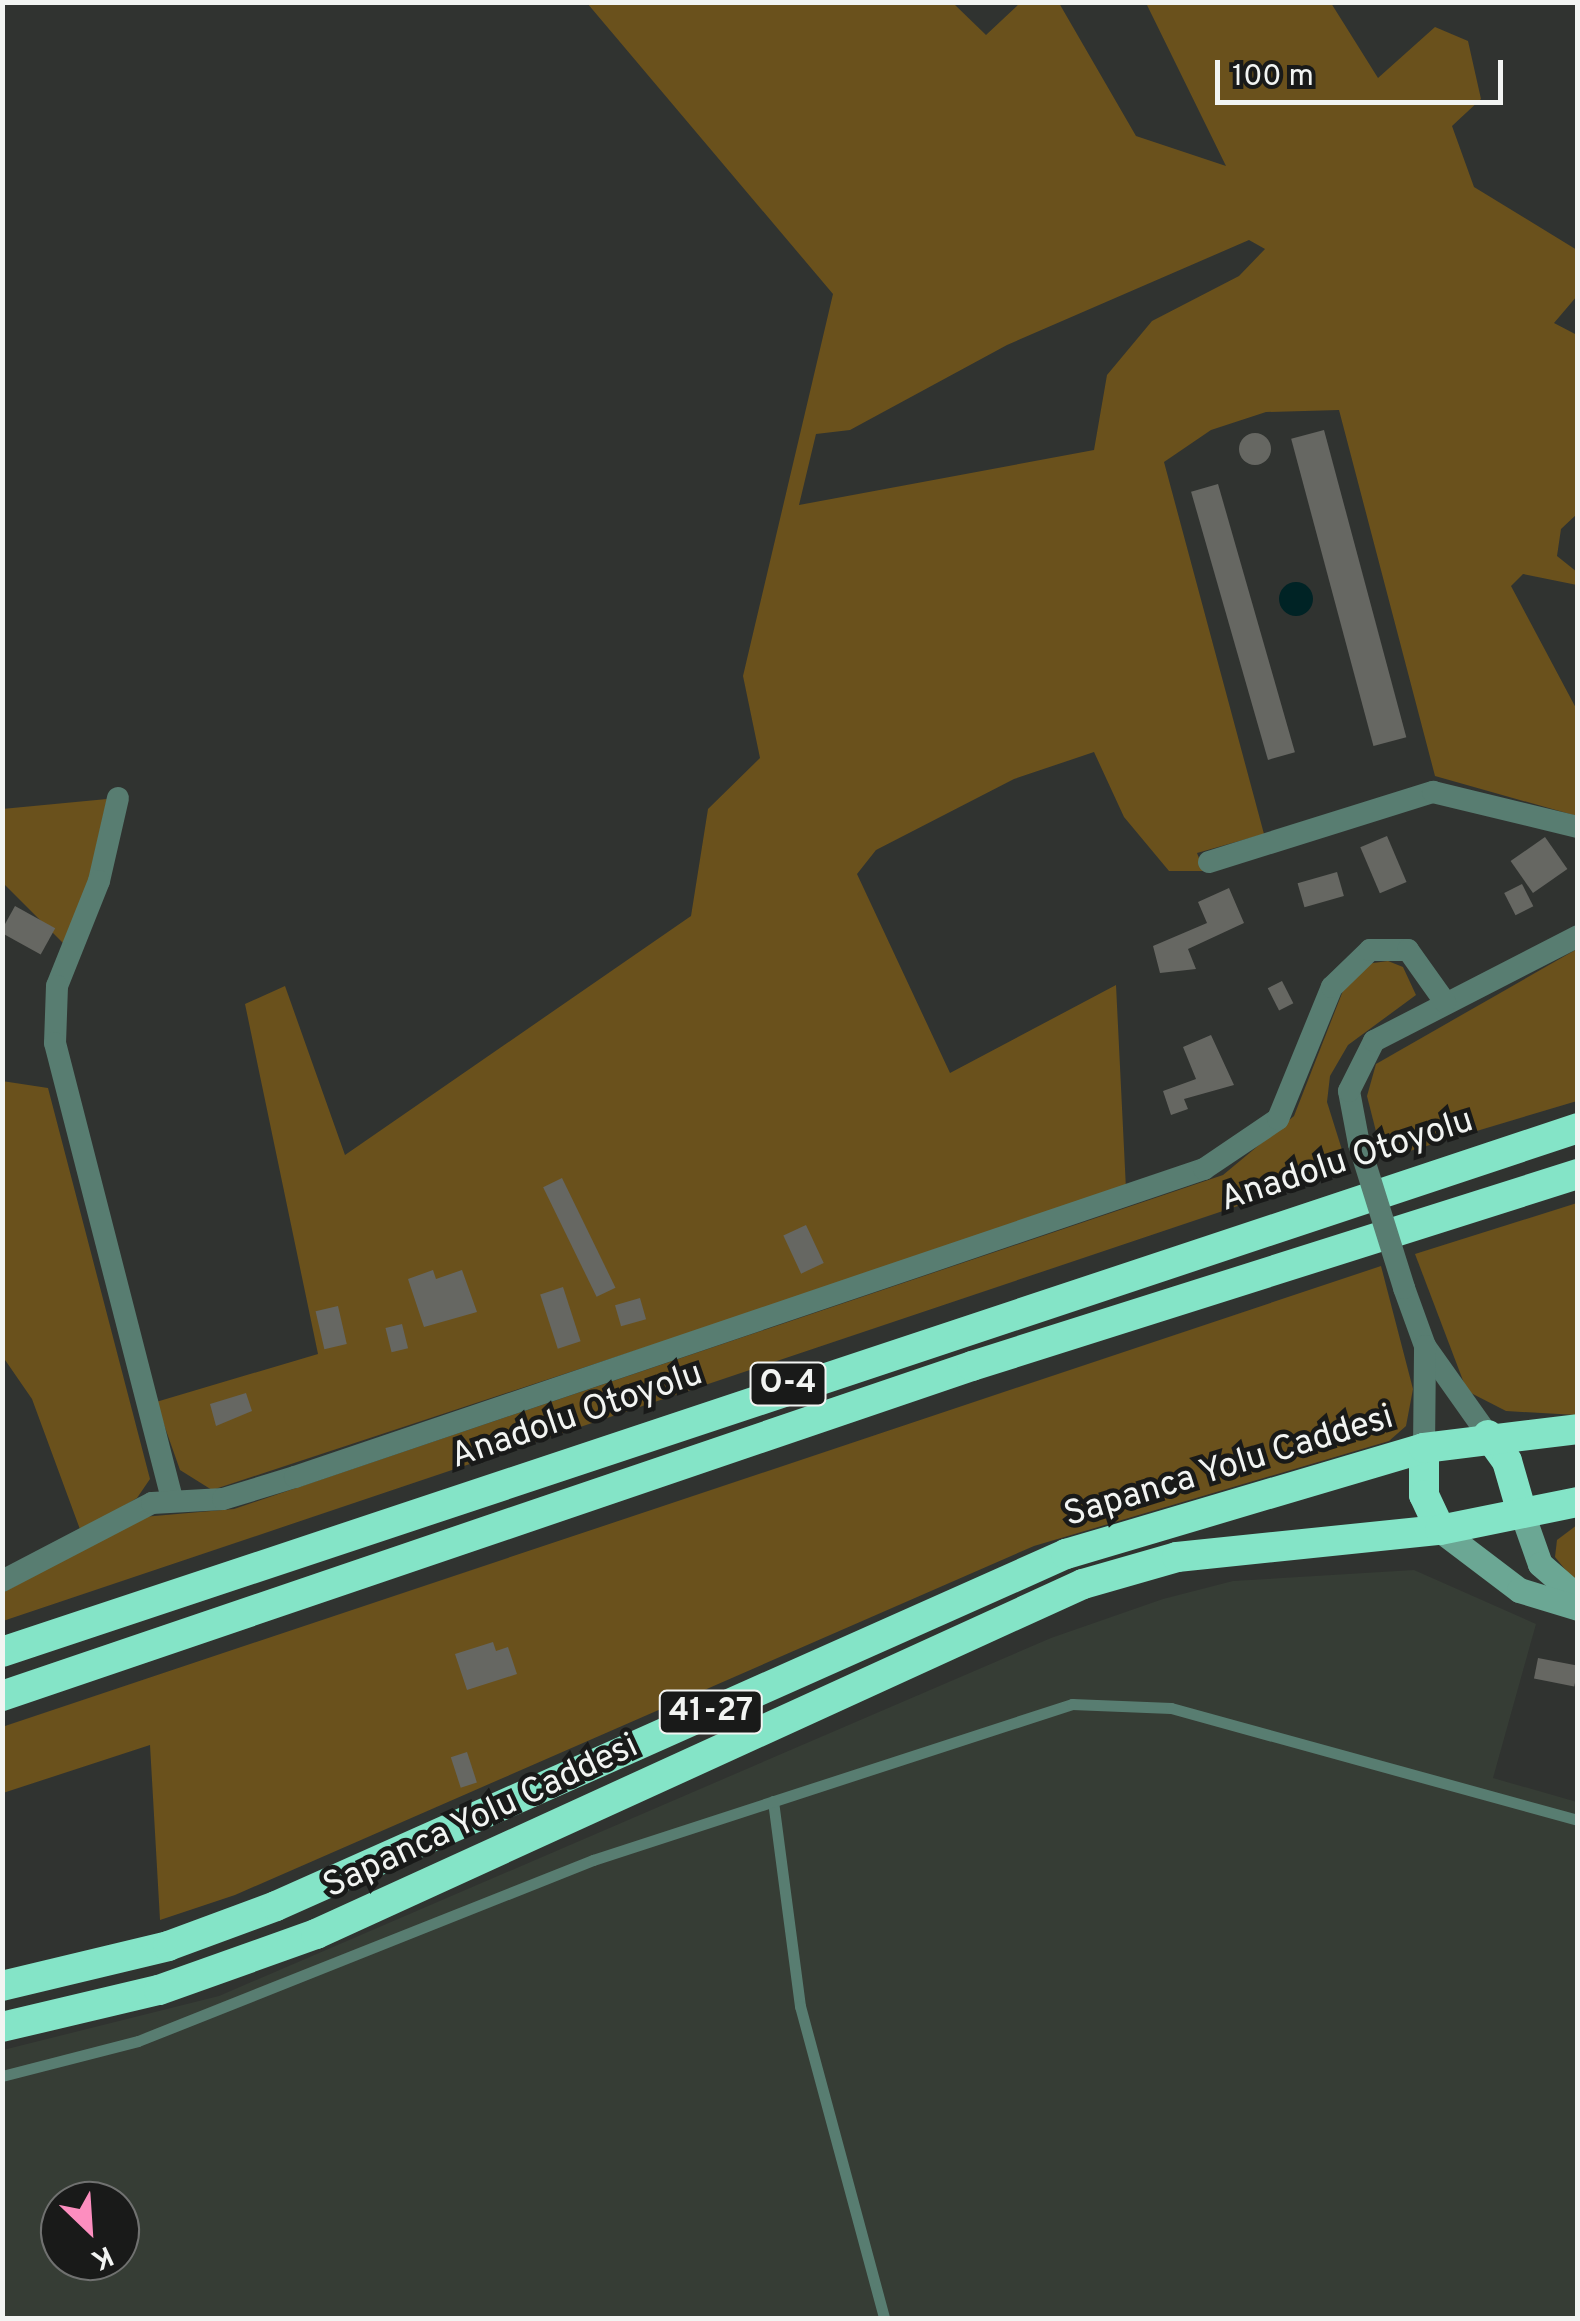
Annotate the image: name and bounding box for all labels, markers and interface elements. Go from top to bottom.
scale bar [1220,40,1508,102]
text: 100 m [1232,59,1314,96]
street label: Anadolu Otoyolu [1215,1100,1479,1222]
street label: Anadolu Otoyolu [446,1353,708,1479]
road number: O-4 [748,1357,828,1411]
street label: Sapanca Yolu Caddesi [1059,1397,1399,1537]
road number: 41-27 [658,1685,764,1739]
street label: Sapanca Yolu Caddesi [317,1725,645,1909]
north arrow [40,2181,140,2281]
text: K [85,2236,118,2277]

